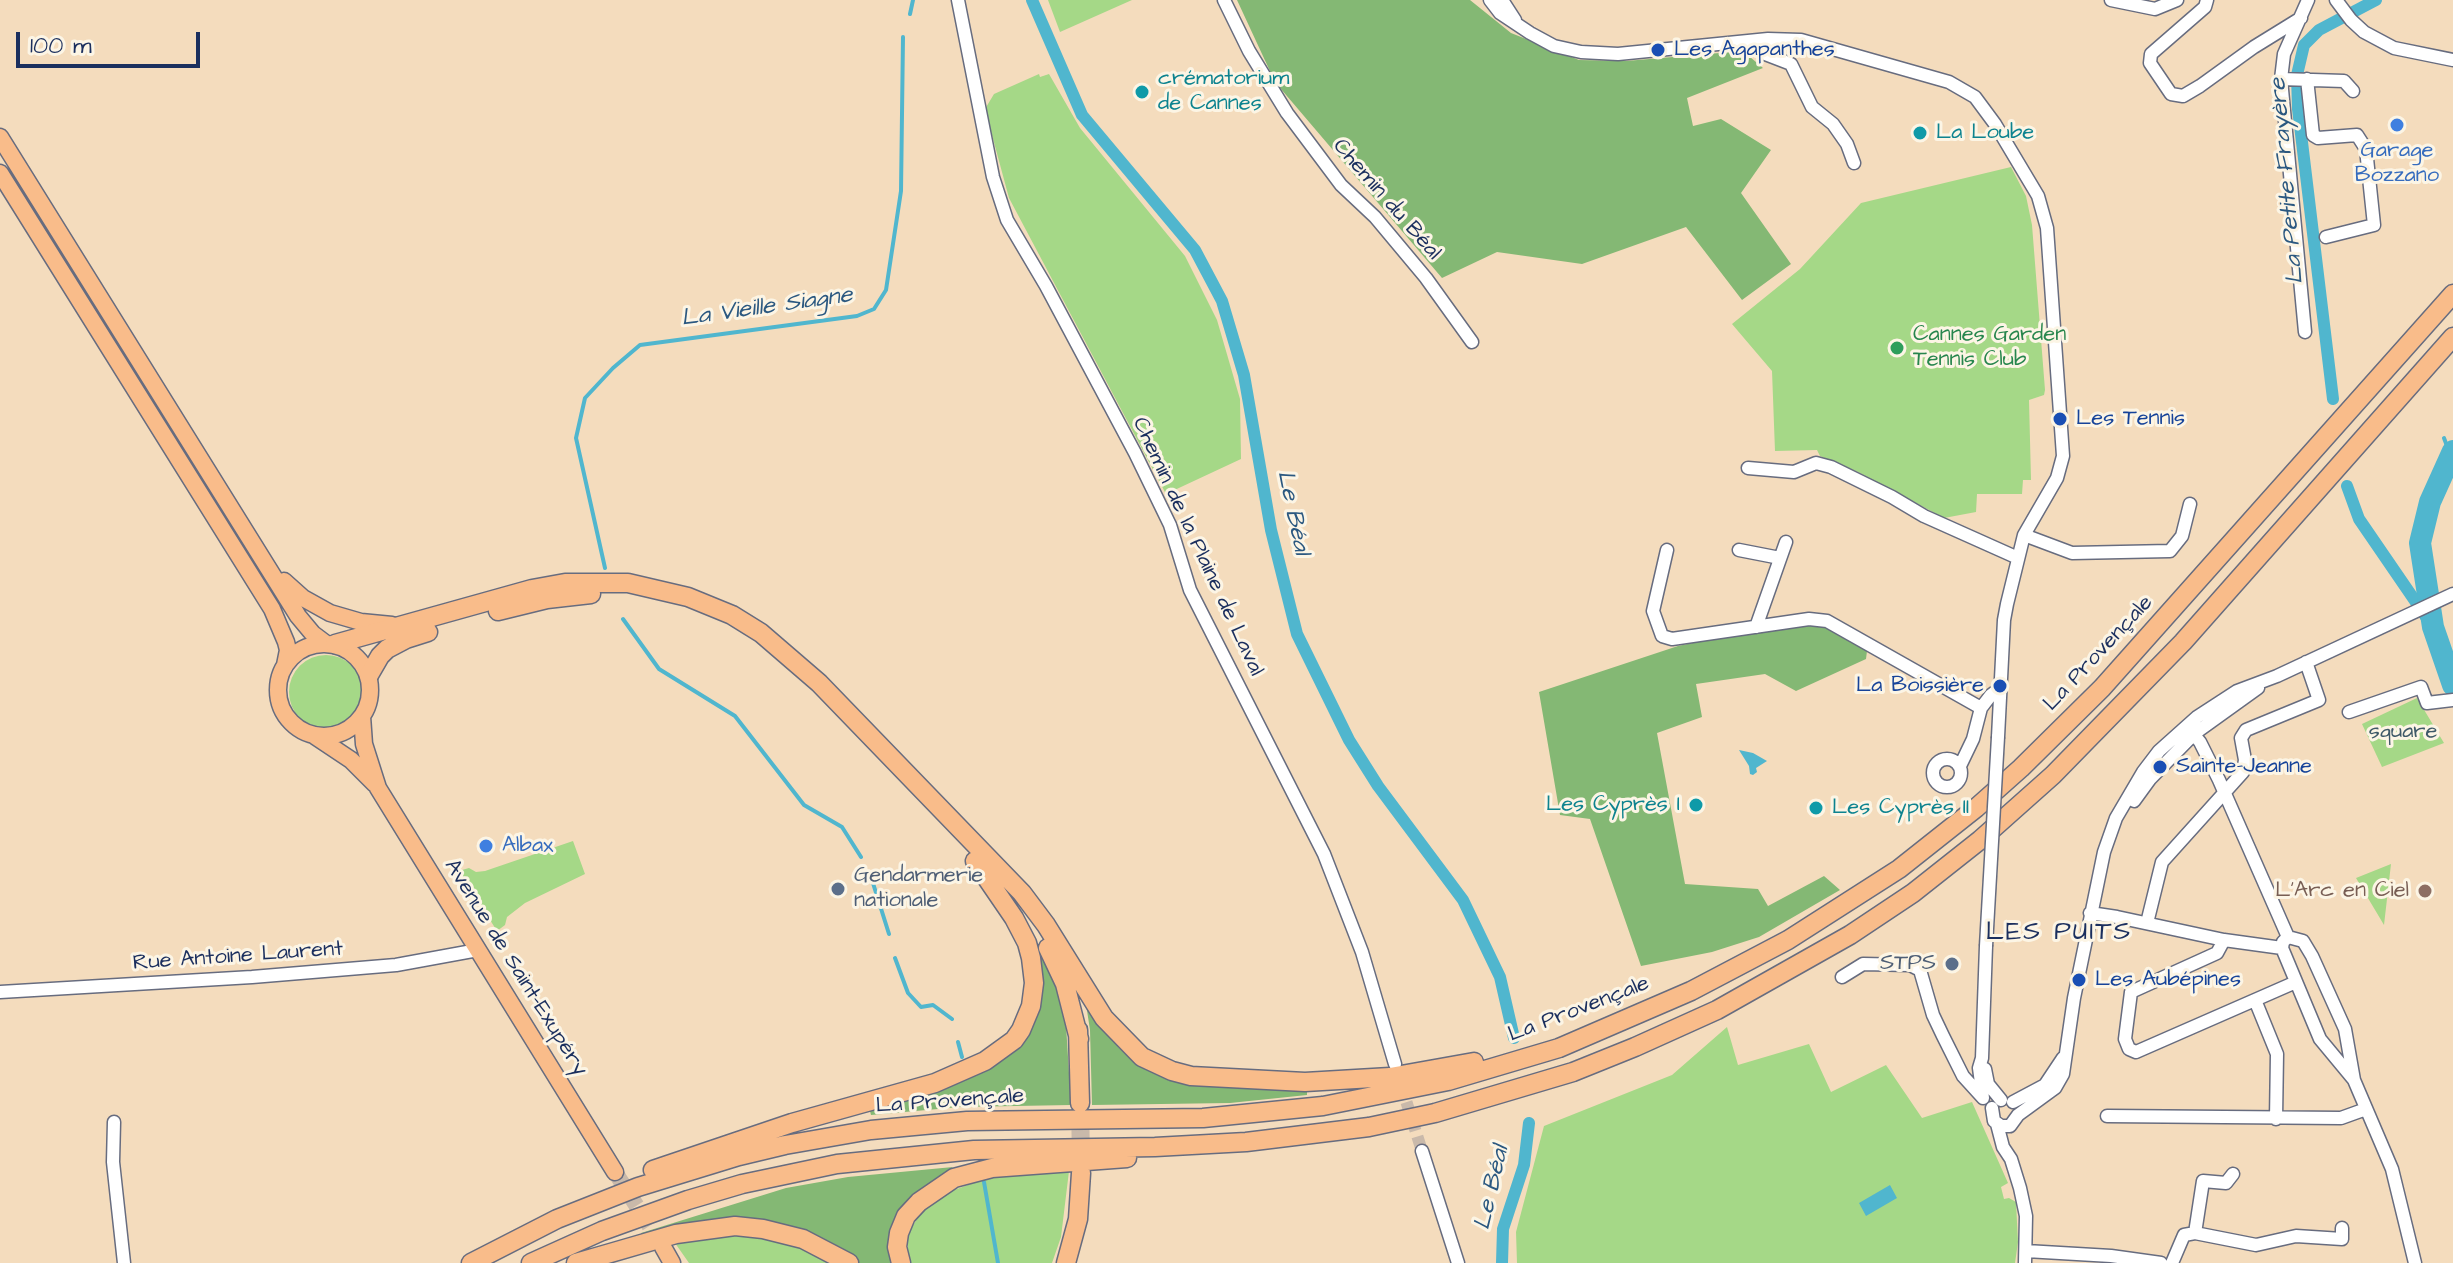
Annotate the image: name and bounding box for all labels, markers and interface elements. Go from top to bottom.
scale bar [20,16,204,66]
text: 100 m [30,29,92,63]
place label: Les Agapanthes [1674,37,1835,63]
marker: Les Agapanthes [1649,41,1667,59]
place label: crématorium de Cannes [1158,66,1289,118]
water label: La Petite Frayère [2265,77,2311,285]
marker: crématorium de Cannes [1133,83,1151,101]
marker: Garage Bozzano [2388,116,2406,134]
place label: La Loube [1936,120,2034,146]
marker: La Loube [1911,124,1929,142]
street label: Chemin du Béal [1326,134,1446,266]
place label: Garage Bozzano [2355,138,2439,190]
water label: La Vieille Siagne [680,282,854,334]
place label: Cannes Garden Tennis Club [1913,322,2066,374]
marker: Cannes Garden Tennis Club [1888,339,1906,357]
place label: Les Tennis [2076,406,2185,432]
marker: Les Tennis [2051,410,2069,428]
street label: Chemin de la Plaine de Laval [1125,414,1269,680]
water label: Le Béal [1269,468,1315,558]
street label: La Provençale [2039,591,2159,717]
place label: La Boissière [1856,673,1984,699]
marker: La Boissière [1991,677,2009,695]
park label: square [2369,719,2437,745]
place label: Sainte-Jeanne [2176,754,2312,780]
marker: Sainte-Jeanne [2151,758,2169,776]
place label: Les Cyprès I [1546,792,1680,818]
place label: Les Cyprès II [1832,795,1969,821]
marker: Les Cyprès I [1687,796,1705,814]
marker: Les Cyprès II [1807,799,1825,817]
place label: Albax [502,833,553,859]
marker: Albax [477,837,495,855]
street label: Avenue de Saint-Exupéry [437,855,593,1081]
place label: Gendarmerie nationale [854,863,983,914]
place label: L'Arc en Ciel [2275,878,2409,904]
marker: Gendarmerie nationale [829,880,847,898]
marker: L'Arc en Ciel [2416,882,2434,900]
district label: LES PUITS [1986,918,2132,950]
street label: Rue Antoine Laurent [132,936,344,978]
place label: STPS [1880,951,1936,977]
marker: STPS [1943,955,1961,973]
place label: Les Aubépines [2095,967,2241,993]
street label: La Provençale [1505,971,1653,1049]
marker: Les Aubépines [2070,971,2088,989]
street label: La Provençale [875,1084,1025,1120]
water label: Le Béal [1469,1143,1517,1233]

